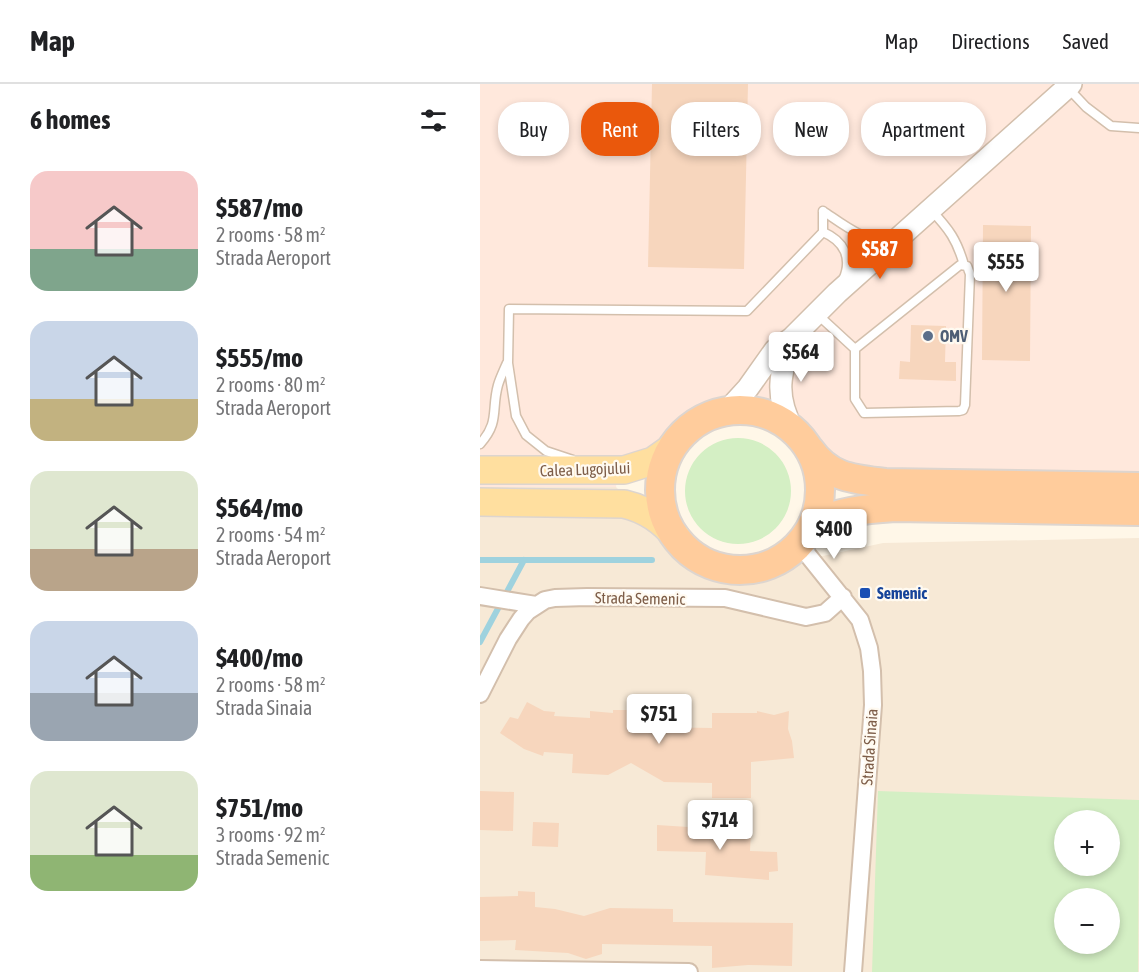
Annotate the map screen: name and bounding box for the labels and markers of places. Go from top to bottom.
pin: $587 [844,229,916,280]
pin: $555 [970,242,1042,293]
place label: OMV [940,327,968,345]
marker: OMV [921,329,935,343]
pin: $564 [765,332,837,383]
pin: $400 [798,509,870,560]
place label: Semenic [877,584,927,602]
marker: Semenic [858,586,872,600]
pin: $751 [623,694,695,745]
pin: $714 [684,800,756,851]

